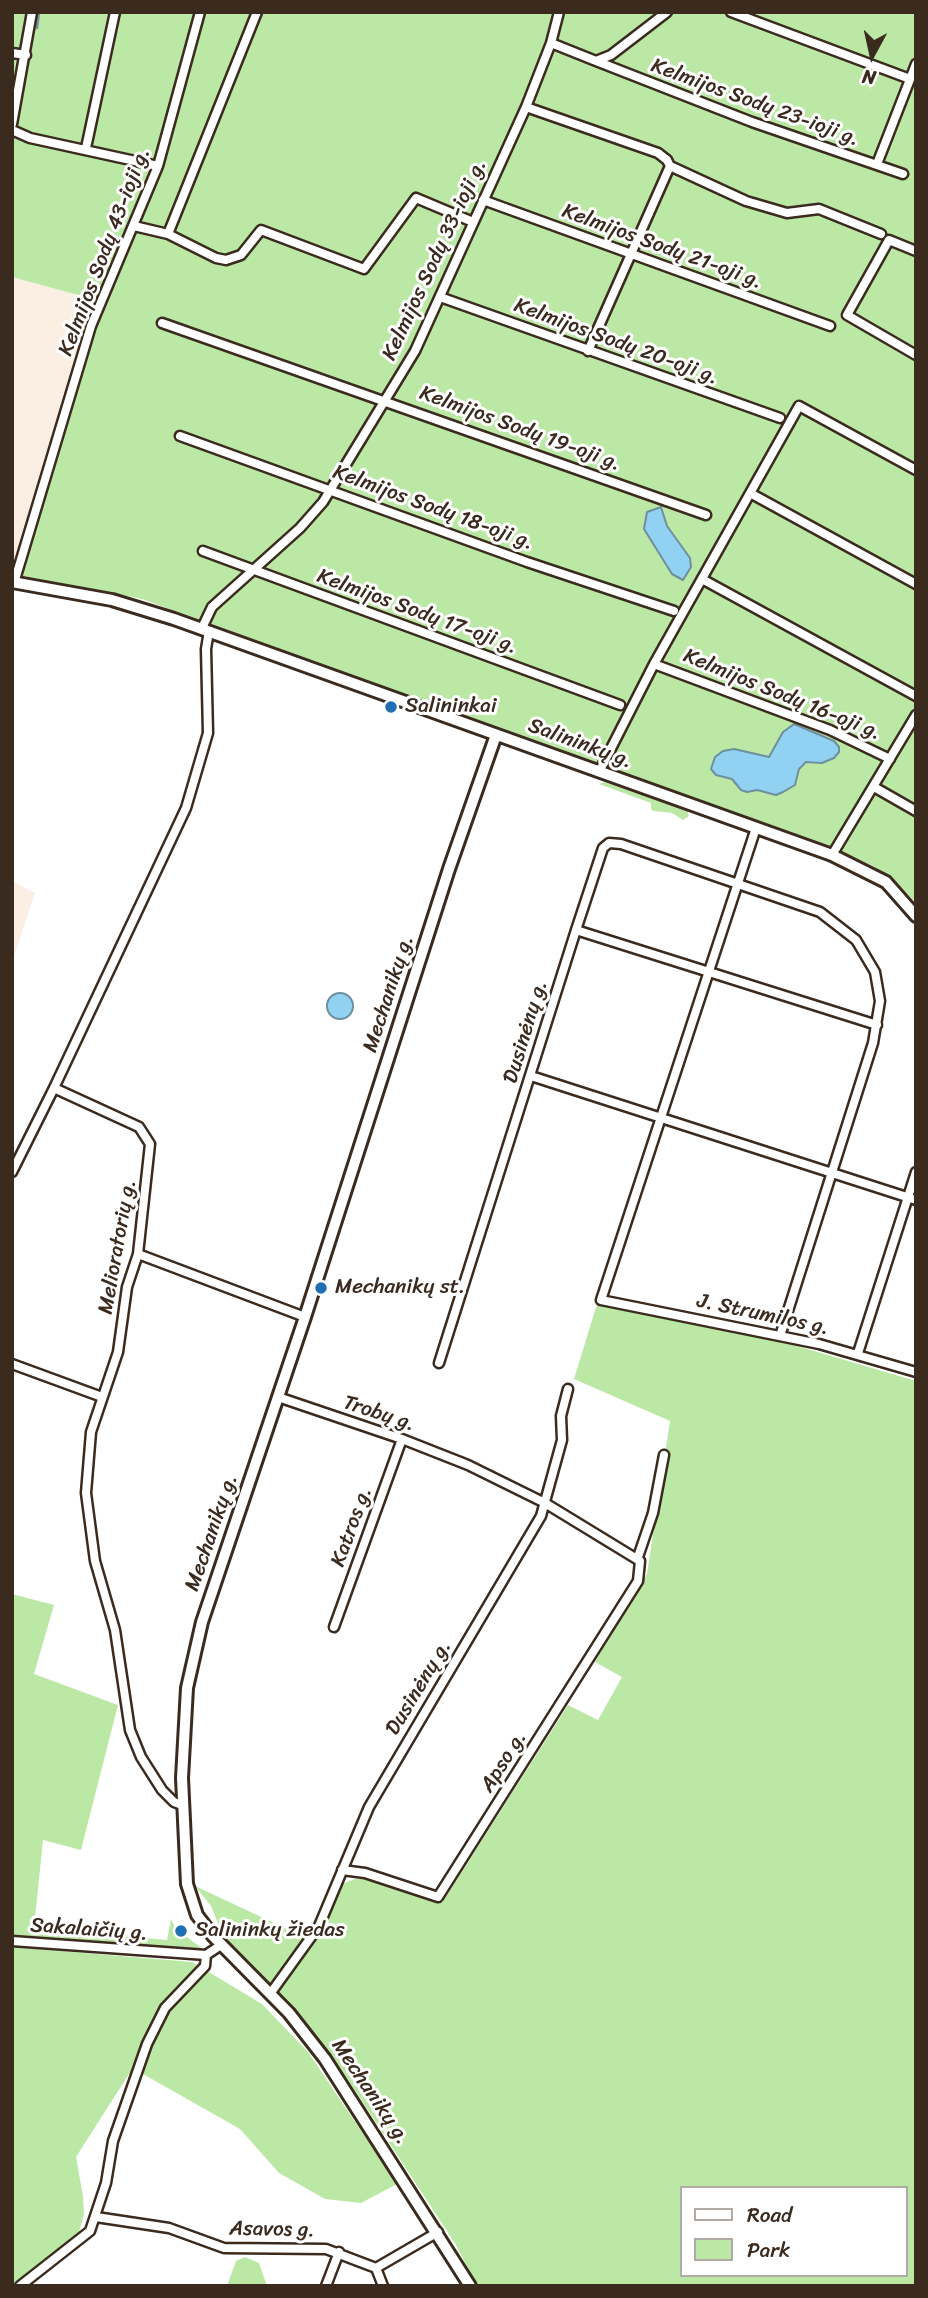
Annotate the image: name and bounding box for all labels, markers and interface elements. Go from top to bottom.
north arrow [837,21,907,91]
street label: Kelmijos Sodų 23-ioji g. [647,54,863,152]
text: N [860,60,878,95]
street label: Kelmijos Sodų 43-ioji g. [54,144,156,360]
street label: Kelmijos Sodų 33-ioji g. [377,155,493,365]
street label: Kelmijos Sodų 21-oji g. [558,199,766,295]
street label: Kelmijos Sodų 20-oji g. [510,293,722,391]
street label: Kelmijos Sodų 19-oji g. [416,381,624,477]
street label: Kelmijos Sodų 18-oji g. [329,460,537,556]
street label: Kelmijos Sodų 17-oji g. [313,564,521,660]
street label: Kelmijos Sodų 16-oji g. [679,644,885,746]
place label: Salininkai [405,694,497,720]
marker: Salininkai [383,699,399,715]
street label: Salininkų g. [525,714,635,774]
street label: Mechanikų g. [358,932,420,1056]
street label: Dusinėnų g. [498,977,554,1087]
street label: Melioratorių g. [94,1178,142,1316]
place label: Mechanikų st. [335,1275,465,1301]
marker: Mechanikų st. [313,1280,329,1296]
street label: J. Strumilos g. [695,1289,831,1341]
street label: Trobų g. [340,1391,418,1437]
street label: Mechanikų g. [180,1471,244,1595]
street label: Katros g. [326,1484,378,1570]
street label: Dusinėnų g. [381,1636,457,1740]
street label: Apso g. [475,1727,533,1797]
street label: Sakalaičių g. [29,1913,149,1947]
place label: Salininkų žiedas [195,1918,345,1944]
marker: Salininkų žiedas [173,1923,189,1939]
street label: Mechanikų g. [325,2034,415,2150]
legend [680,2186,907,2277]
text: Road [747,2196,792,2234]
street label: Asavos g. [229,2217,315,2243]
text: Park [747,2231,790,2269]

